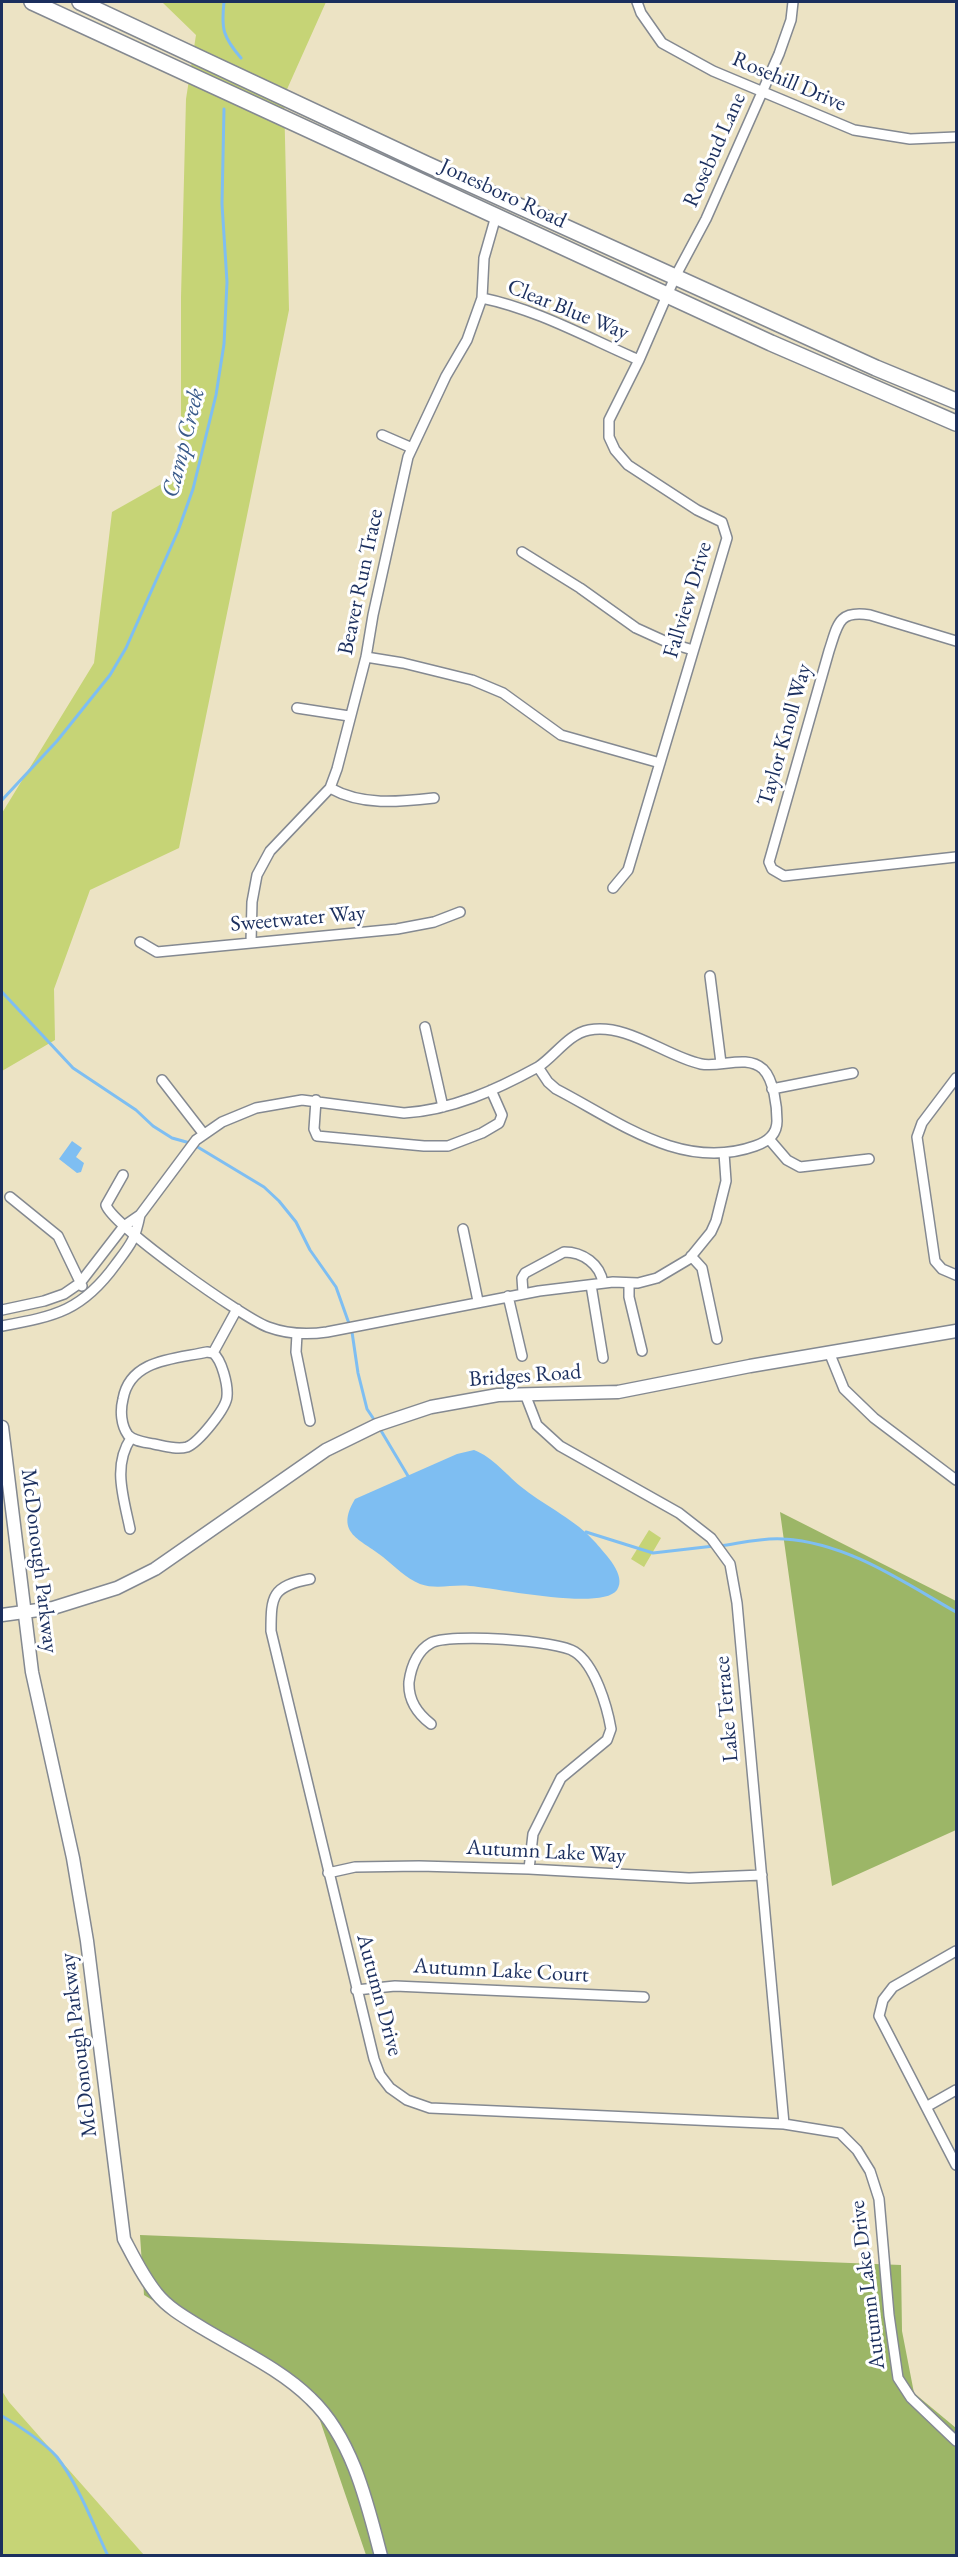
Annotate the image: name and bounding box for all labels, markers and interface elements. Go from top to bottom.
street label: Rosehill Drive [728,46,850,118]
street label: Rosebud Lane [678,89,752,211]
street label: Jonesboro Road [436,153,570,235]
street label: Clear Blue Way [503,274,633,346]
water label: Camp Creek [157,385,211,501]
street label: Beaver Run Trace [333,507,389,657]
street label: Fallview Drive [658,539,718,661]
street label: Taylor Knoll Way [752,661,818,809]
street label: Sweetwater Way [229,900,367,938]
street label: Bridges Road [468,1359,582,1393]
street label: McDonough Parkway [15,1467,63,1655]
street label: Lake Terrace [709,1655,745,1763]
street label: Autumn Lake Way [466,1835,626,1869]
street label: Autumn Drive [350,1931,408,2059]
street label: McDonough Parkway [55,1951,103,2139]
street label: Autumn Lake Court [413,1953,589,1989]
street label: Autumn Lake Drive [845,2199,891,2371]

